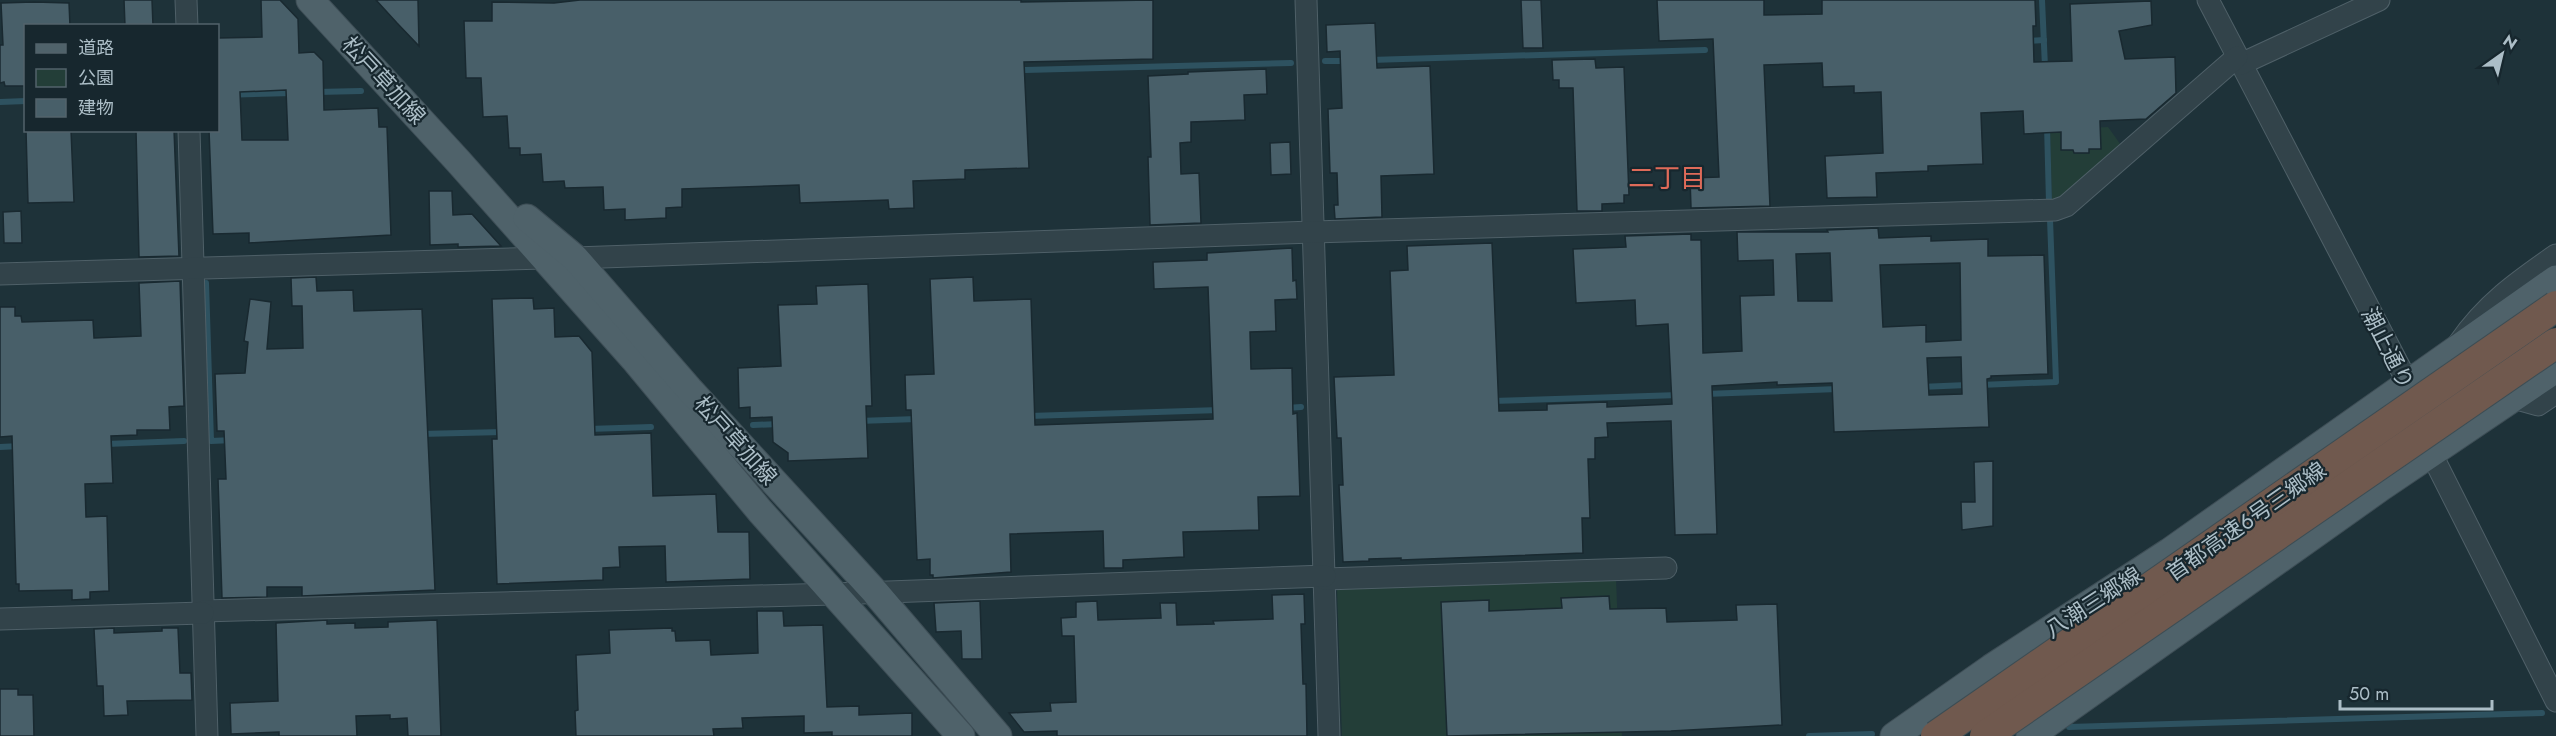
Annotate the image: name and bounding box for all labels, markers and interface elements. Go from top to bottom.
legend [24,24,219,132]
north arrow [2472,24,2532,84]
street label: 松戸草加線 [335,29,433,131]
text: N [2498,29,2522,55]
text: 道路 [78,35,114,61]
text: 公園 [78,65,114,91]
text: 建物 [78,95,114,121]
district label: 二丁目 [1628,159,1706,197]
street label: 潮止通り [2354,302,2422,394]
street label: 松戸草加線 [687,388,785,492]
street label: 首都高速6号三郷線 [2160,454,2332,588]
street label: 八潮三郷線 [2038,559,2148,645]
scale bar [2340,673,2492,711]
text: 50 m [2349,681,2389,707]

